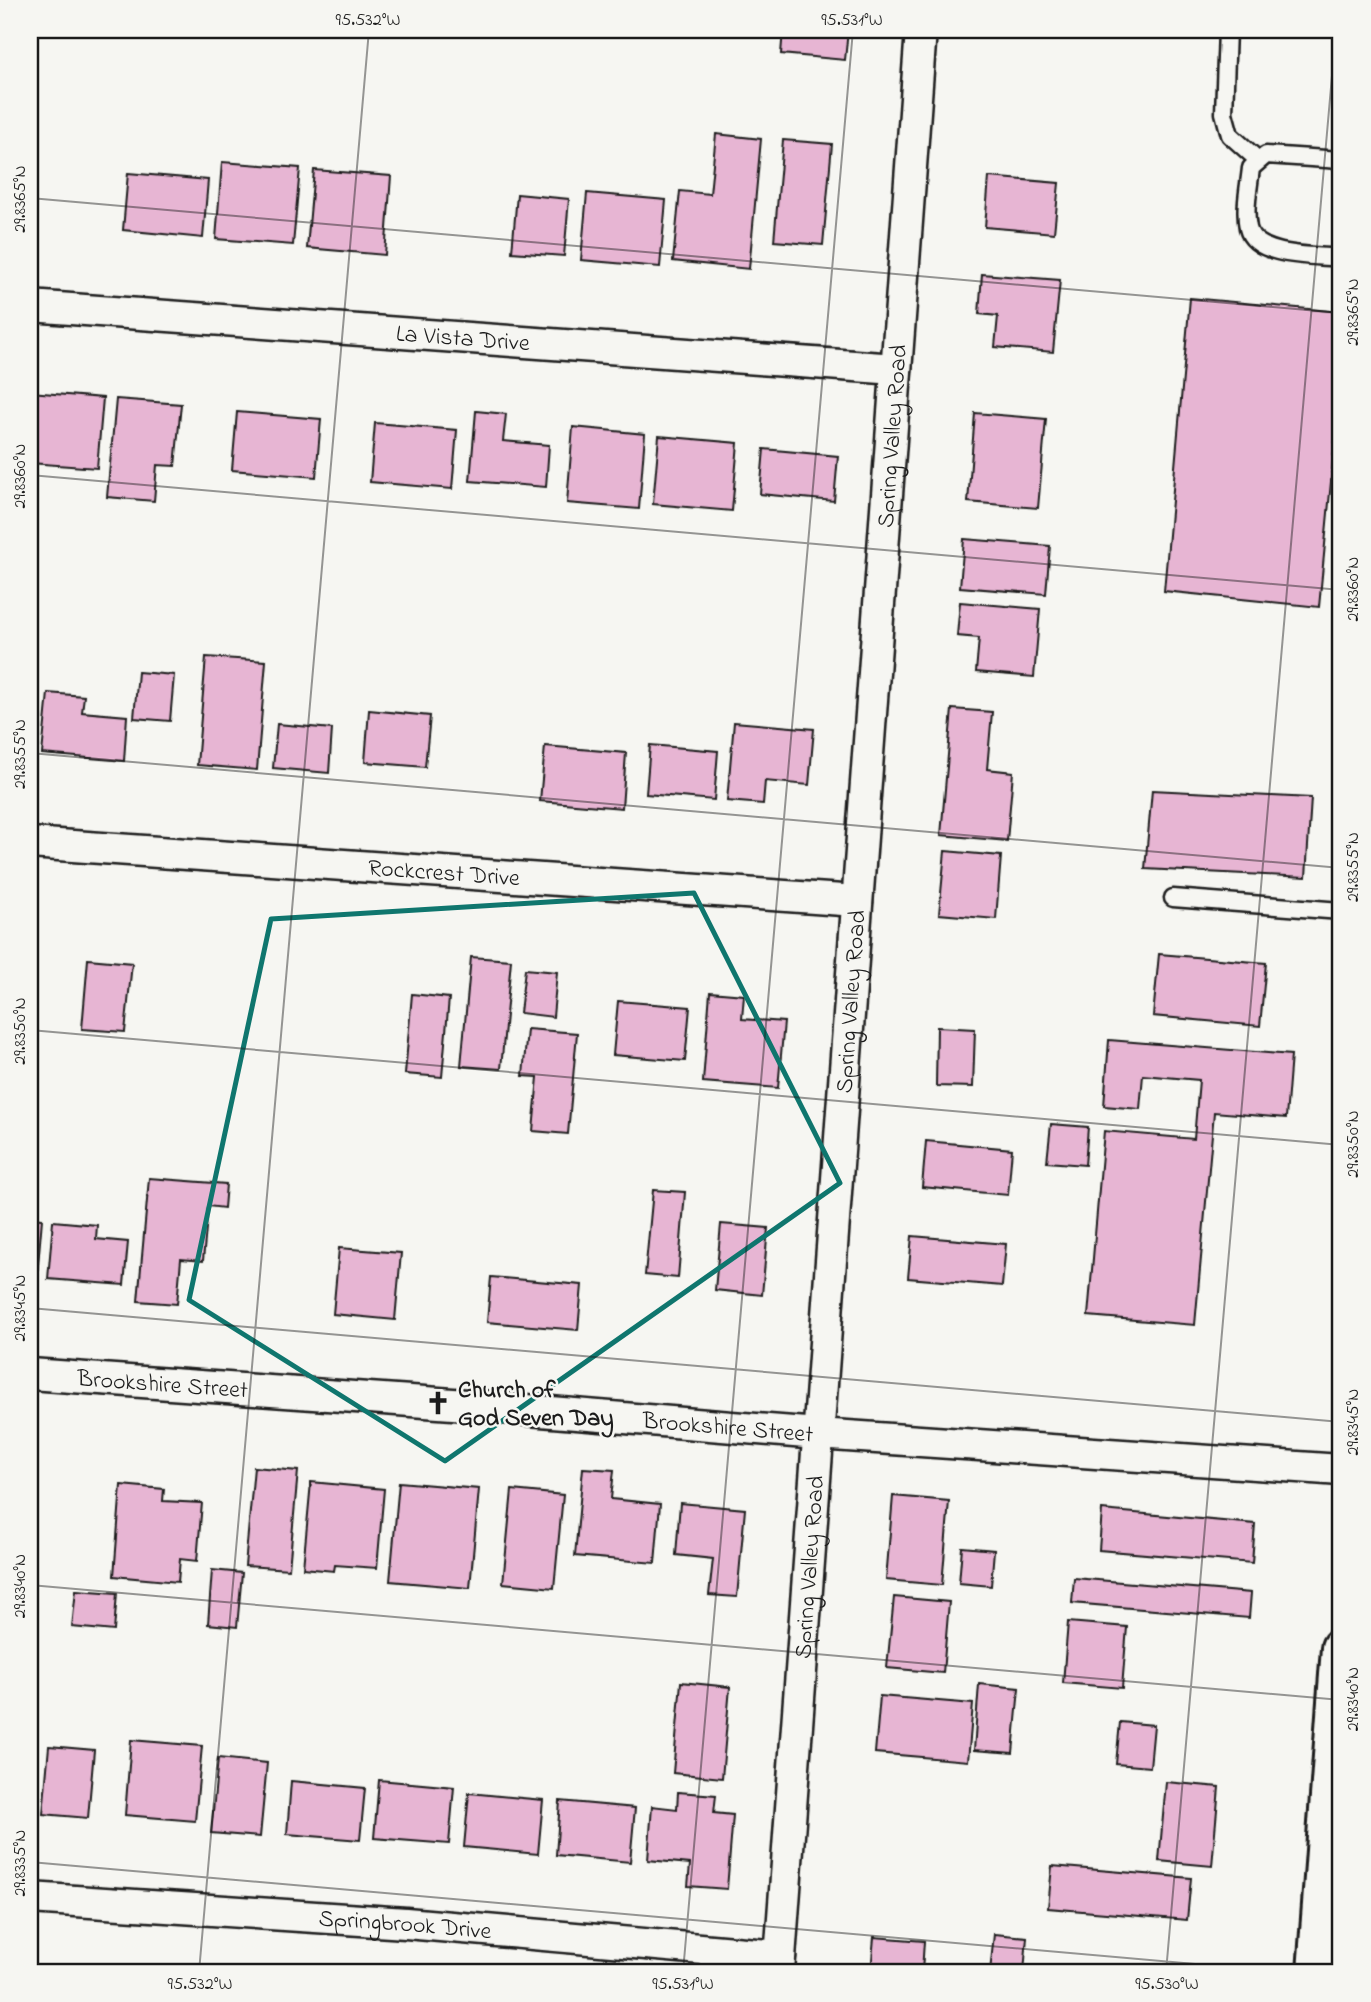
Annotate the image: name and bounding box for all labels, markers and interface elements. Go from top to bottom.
text: 95.532°W [336,8,400,34]
text: 95.531°W [821,8,883,34]
text: 29.8365°N [8,165,34,233]
text: 29.8365°N [1341,278,1367,346]
street label: La Vista Drive [395,318,531,362]
street label: Spring Valley Road [870,343,918,529]
text: 29.8360°N [8,444,34,508]
text: 29.8360°N [1341,557,1367,621]
text: 29.8355°N [8,719,34,789]
text: 29.8355°N [1341,832,1367,902]
street label: Rockcrest Drive [367,852,521,897]
street label: Spring Valley Road [828,908,877,1095]
text: 29.8350°N [8,997,34,1065]
text: 29.8350°N [1341,1110,1367,1178]
text: 29.8345°N [8,1275,34,1341]
street label: Brookshire Street [75,1362,249,1409]
place label: Church of God Seven Day [458,1374,614,1438]
church icon: Church of God Seven Day [424,1389,452,1417]
text: 29.8345°N [1341,1389,1367,1455]
street label: Brookshire Street [640,1404,815,1454]
street label: Spring Valley Road [787,1474,835,1660]
text: 29.8340°N [8,1554,34,1618]
text: 29.8340°N [1341,1667,1367,1731]
text: 29.8335°N [8,1830,34,1896]
street label: Springbrook Drive [318,1902,493,1950]
text: 95.532°W [168,1972,232,1998]
text: 95.531°W [652,1972,714,1998]
text: 95.530°W [1135,1972,1199,1998]

